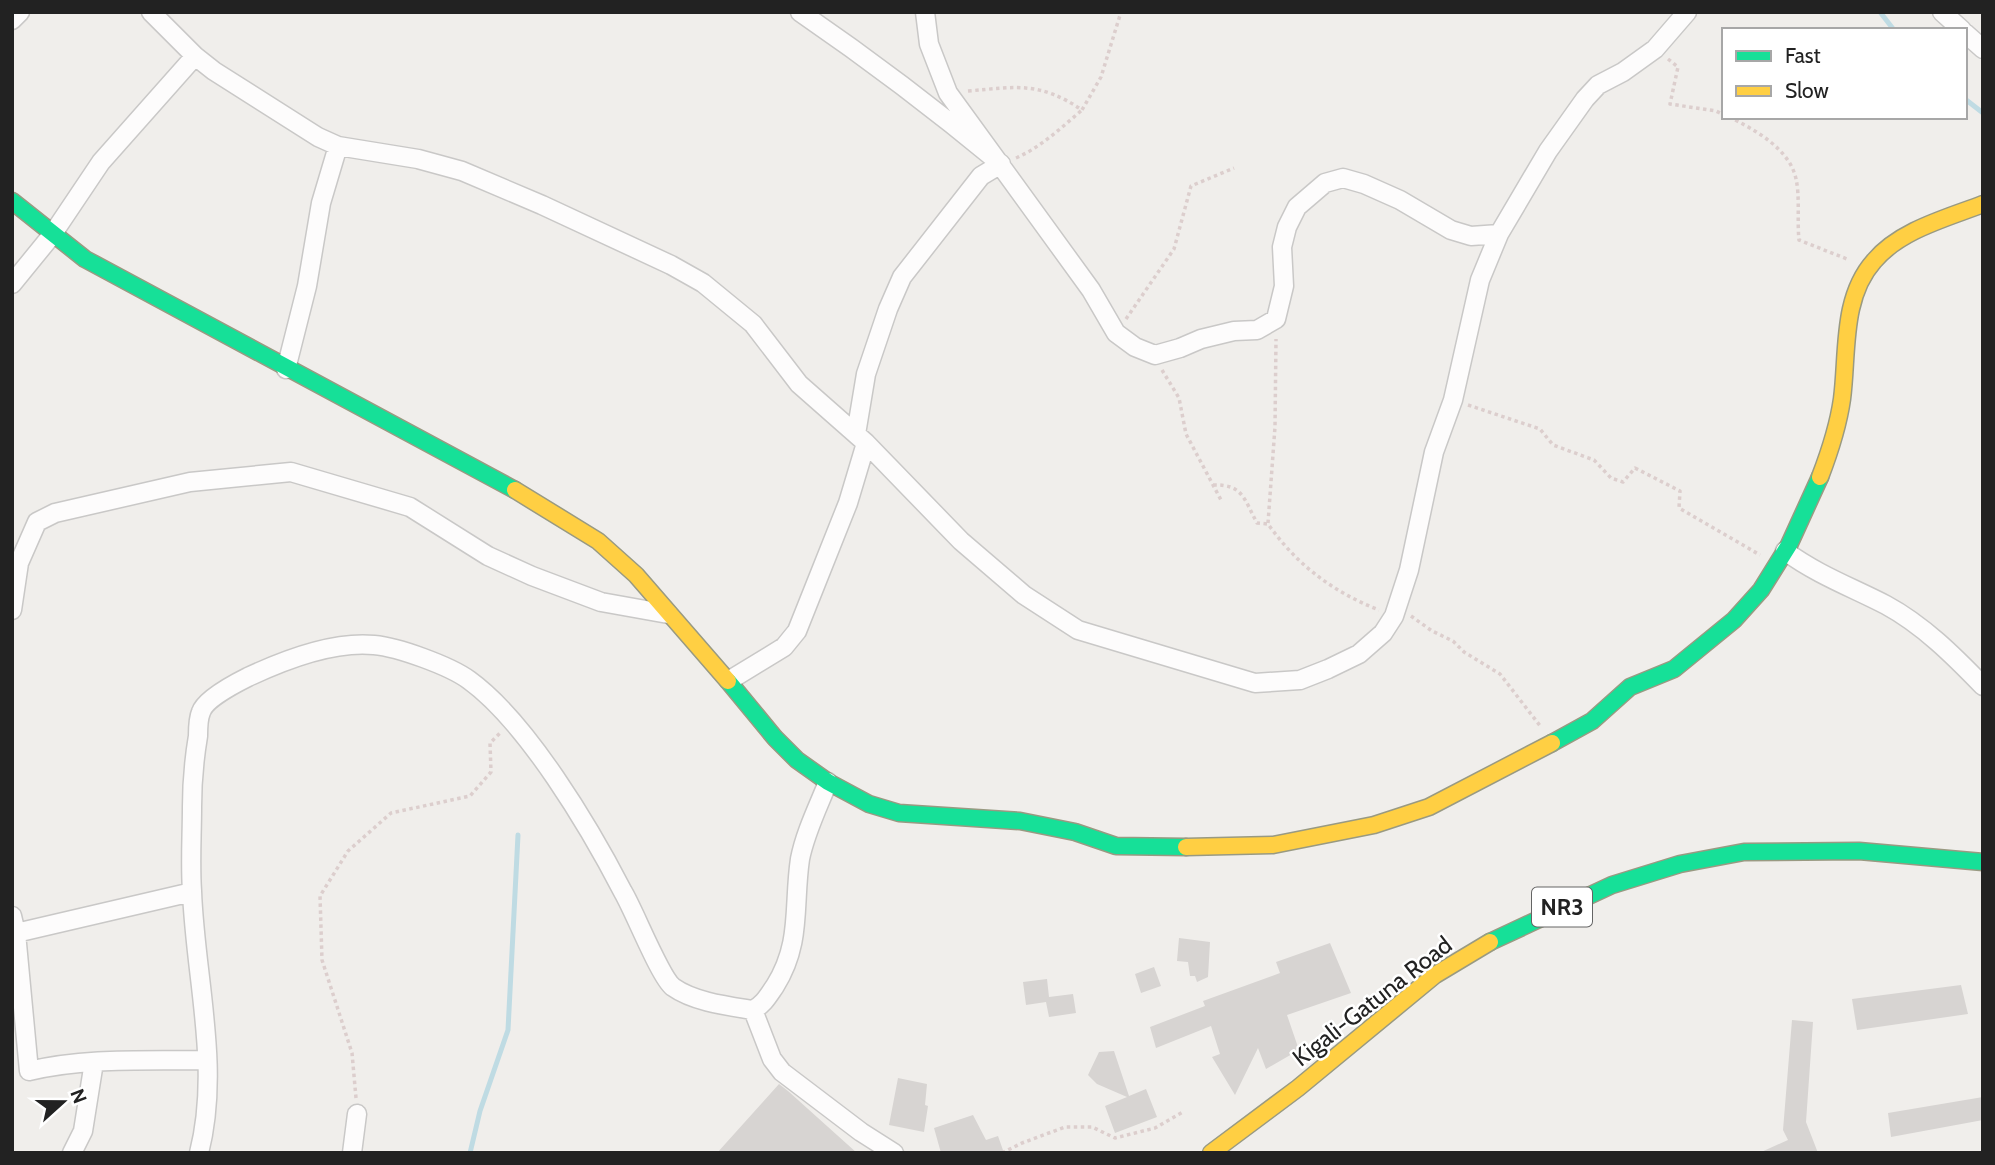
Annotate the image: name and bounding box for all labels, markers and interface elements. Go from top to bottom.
legend [1722,28,1967,119]
text: Fast [1785,43,1821,68]
text: Slow [1785,78,1829,103]
road number: NR3 [1532,888,1592,926]
street label: Kigali-Gatuna Road [1287,930,1457,1072]
north arrow [28,1067,98,1137]
text: N [65,1086,92,1106]

